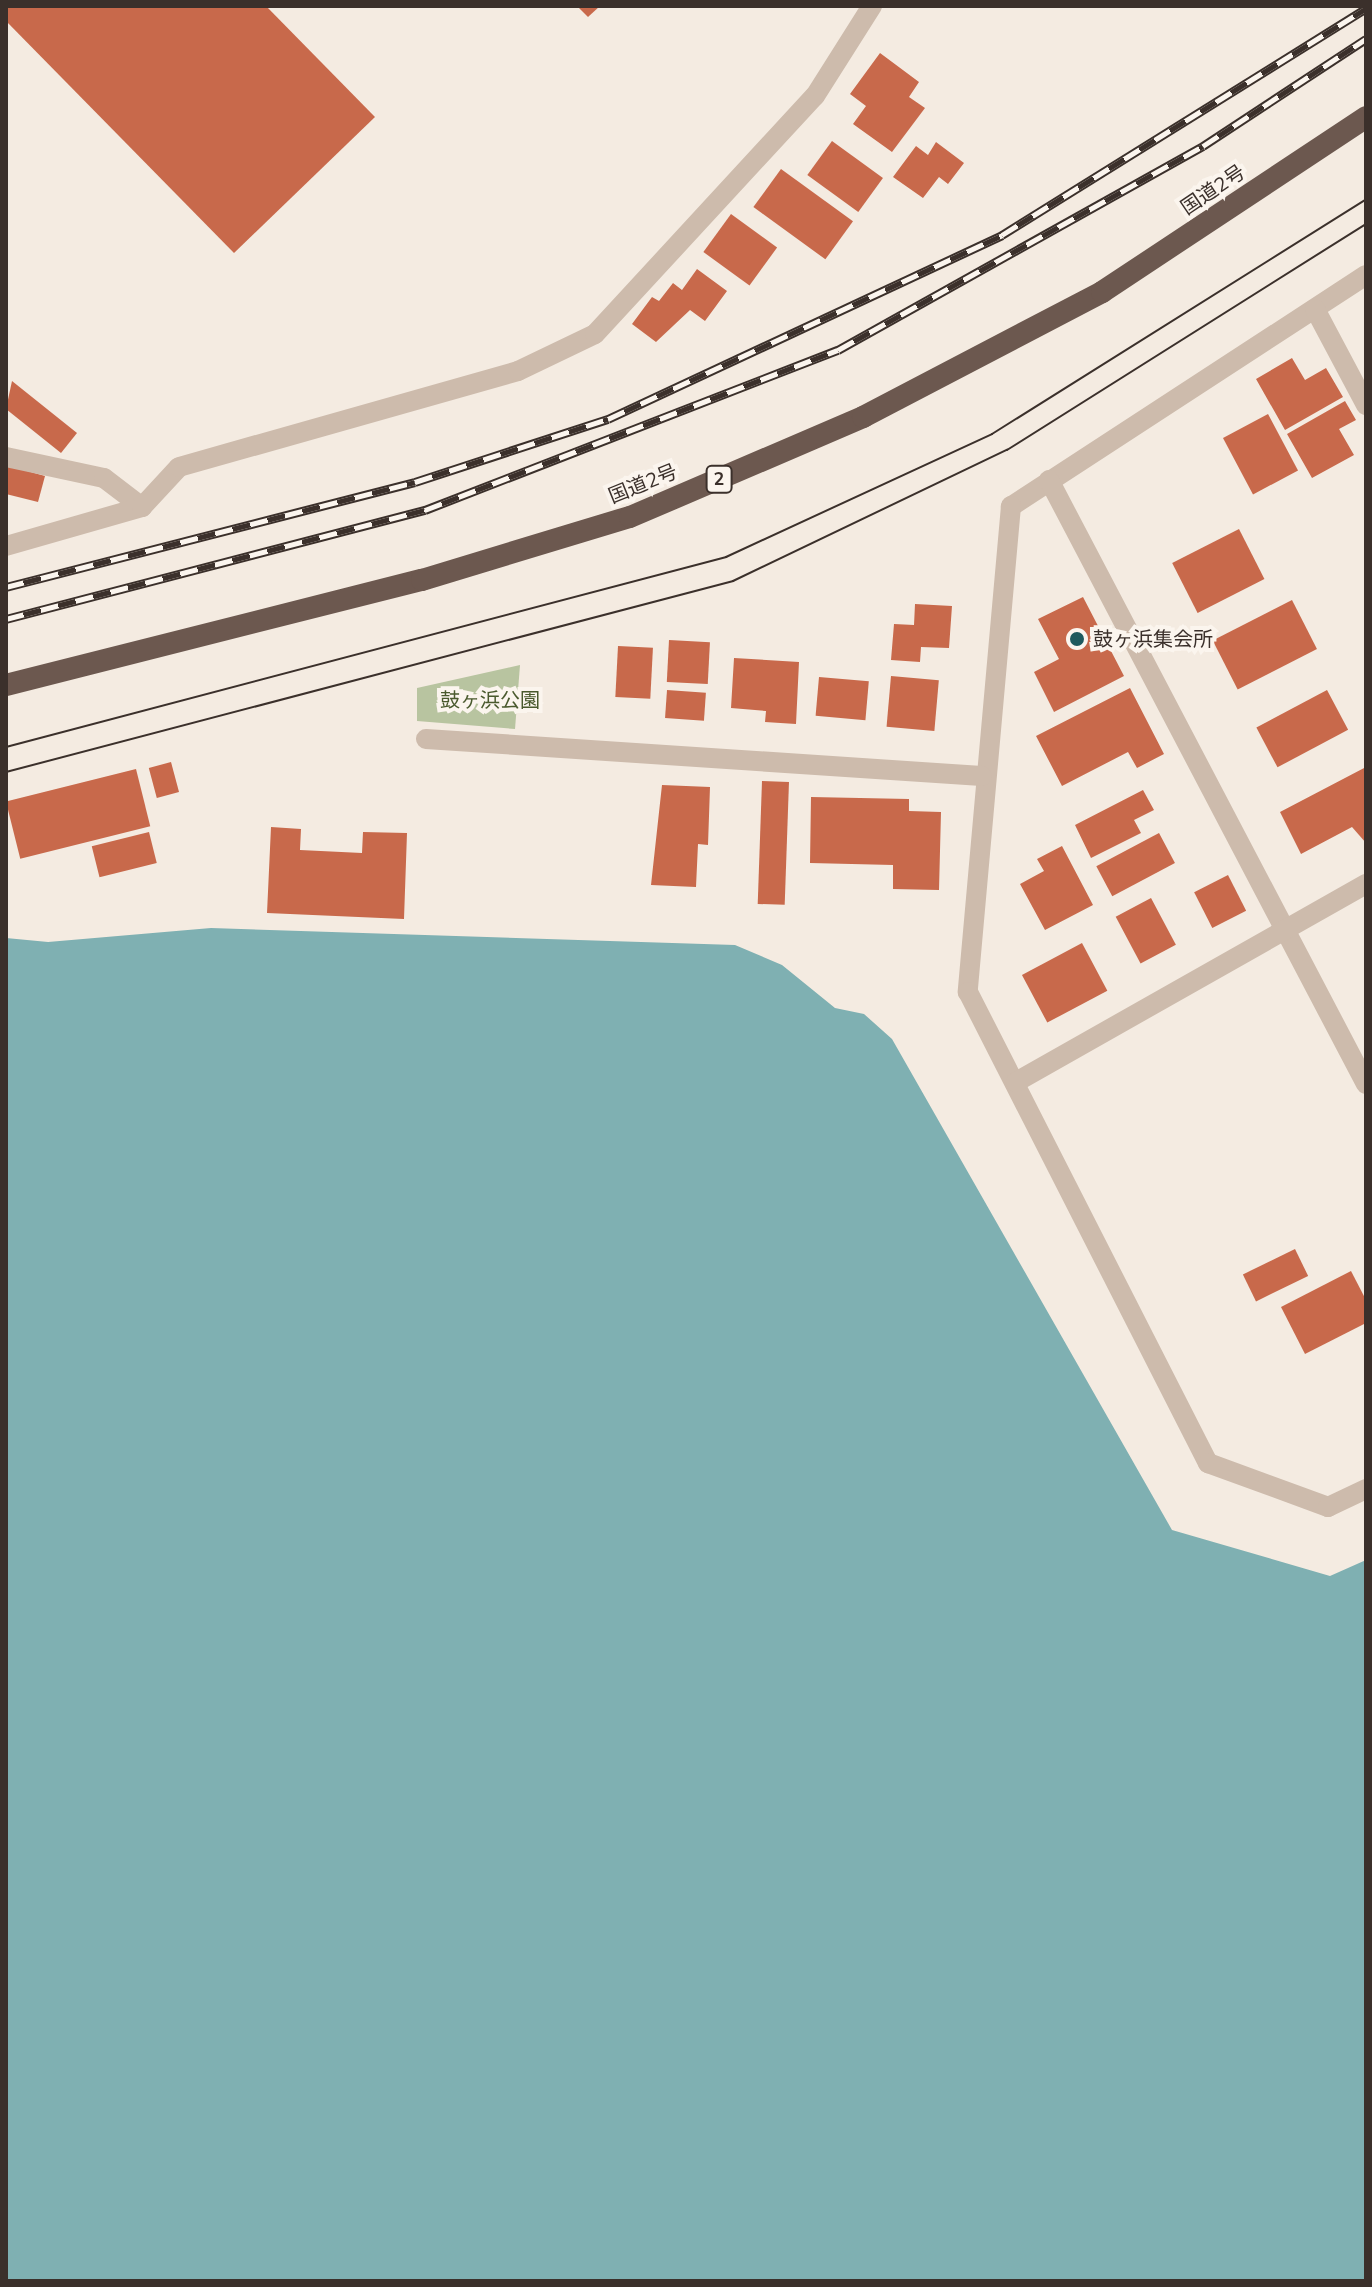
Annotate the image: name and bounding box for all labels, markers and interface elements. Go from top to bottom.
street label: 国道2号 [1176,160,1250,220]
street label: 国道2号 [605,459,681,509]
road number: 2 [705,465,733,493]
place label: 鼓ヶ浜集会所 [1093,627,1213,651]
marker: 鼓ヶ浜集会所 [1068,630,1086,648]
park label: 鼓ヶ浜公園 [440,688,540,712]

